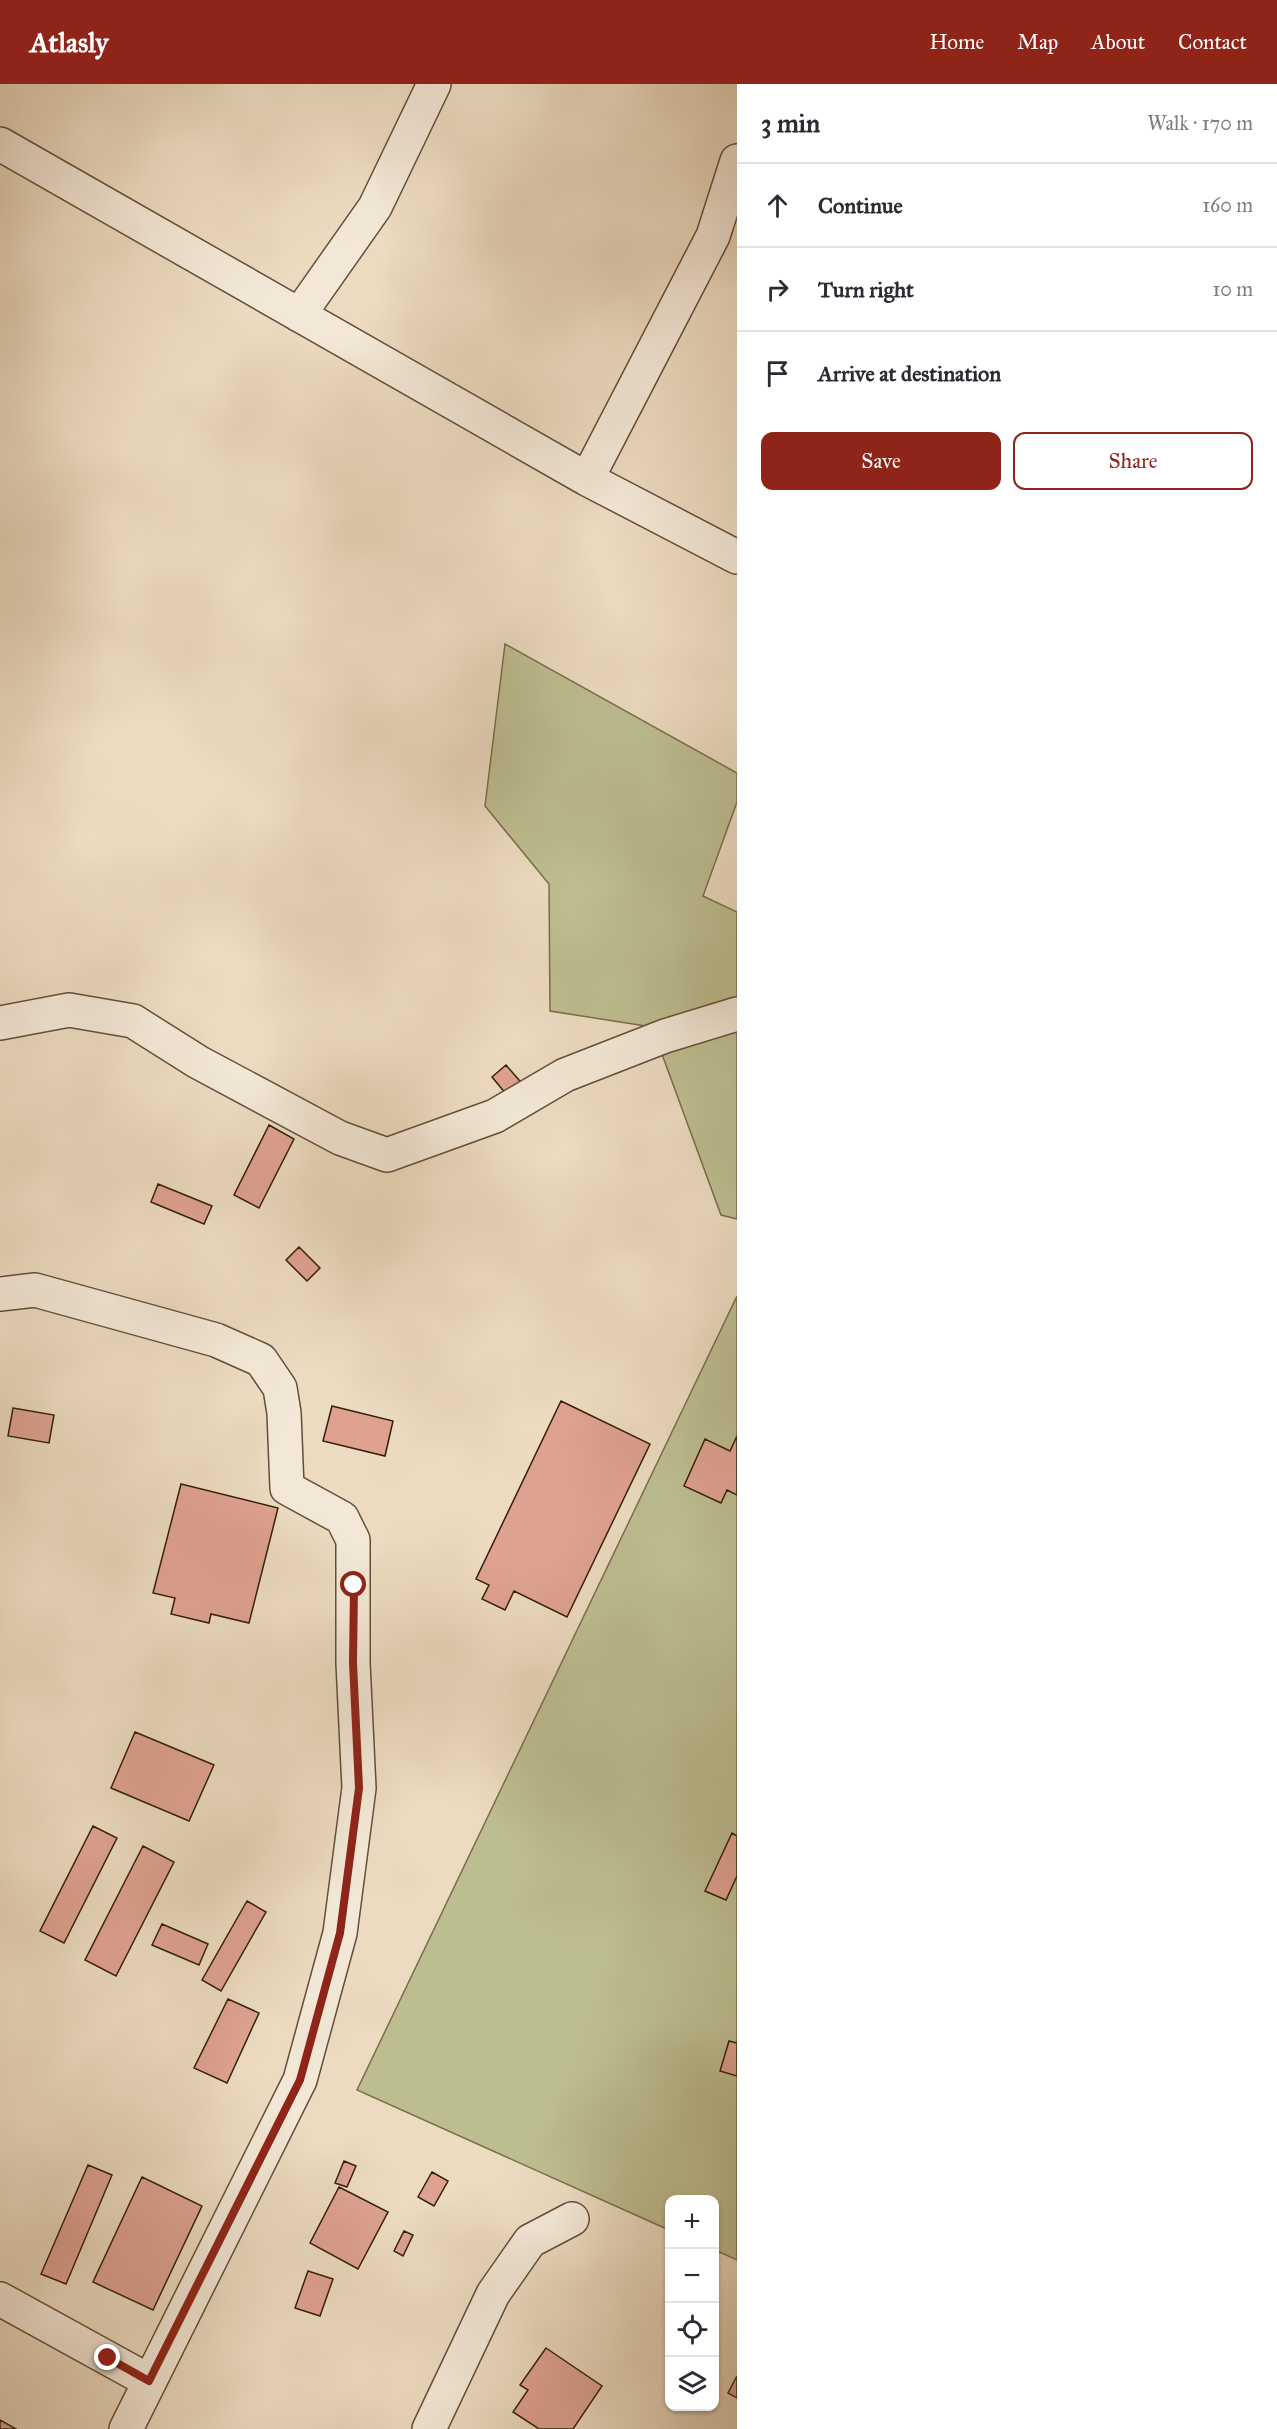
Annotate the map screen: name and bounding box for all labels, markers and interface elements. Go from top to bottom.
text: Atlasly [30,25,108,60]
text: Home [929,29,984,55]
text: Map [1017,29,1058,55]
text: About [1091,29,1145,55]
text: Contact [1178,29,1247,55]
text: 3 min [761,107,820,139]
text: Walk · 170 m [1148,111,1253,135]
icon: ahead [761,189,794,222]
text: Continue [818,192,903,219]
text: 160 m [1202,193,1253,217]
icon: right [761,273,794,306]
text: Turn right [818,276,914,303]
text: 10 m [1212,277,1253,301]
icon: arrive [761,357,794,390]
text: Arrive at destination [818,360,1001,387]
button: Save [761,432,1001,490]
button: Share [1013,432,1253,490]
route start [340,1571,366,1597]
map controls [665,2195,719,2411]
button: + [665,2195,719,2249]
button: − [665,2249,719,2303]
button: locate [665,2303,719,2357]
route end [94,2344,120,2370]
button: layers [665,2357,719,2411]

